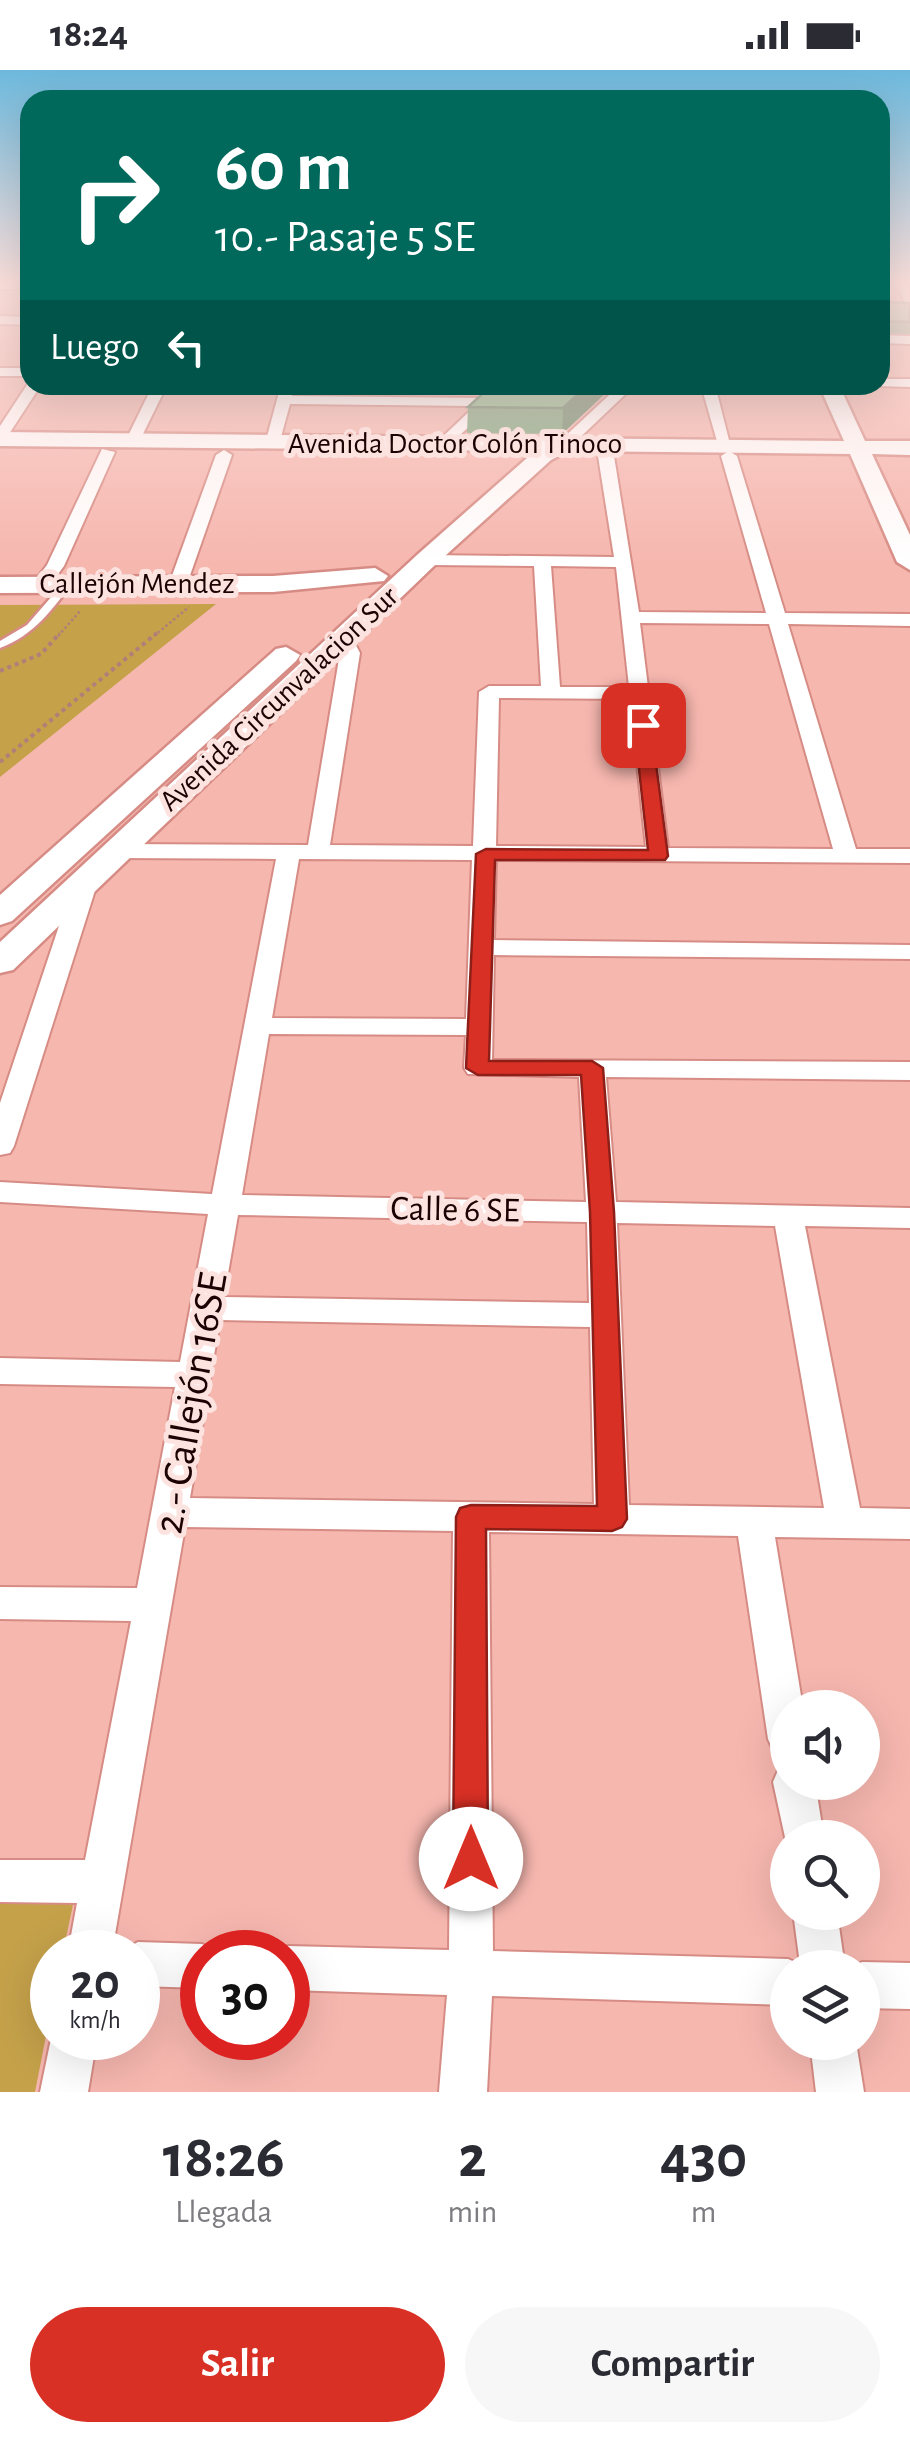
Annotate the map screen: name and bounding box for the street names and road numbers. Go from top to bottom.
street label: Avenida Doctor Colón Tinoco [288,429,622,459]
street label: Callejón Mendez [39,569,235,599]
street label: Avenida Circunvalacion Sur [154,581,404,817]
street label: Calle 6 SE [390,1191,520,1229]
street label: 2.- Callejón 16SE [147,1269,235,1537]

